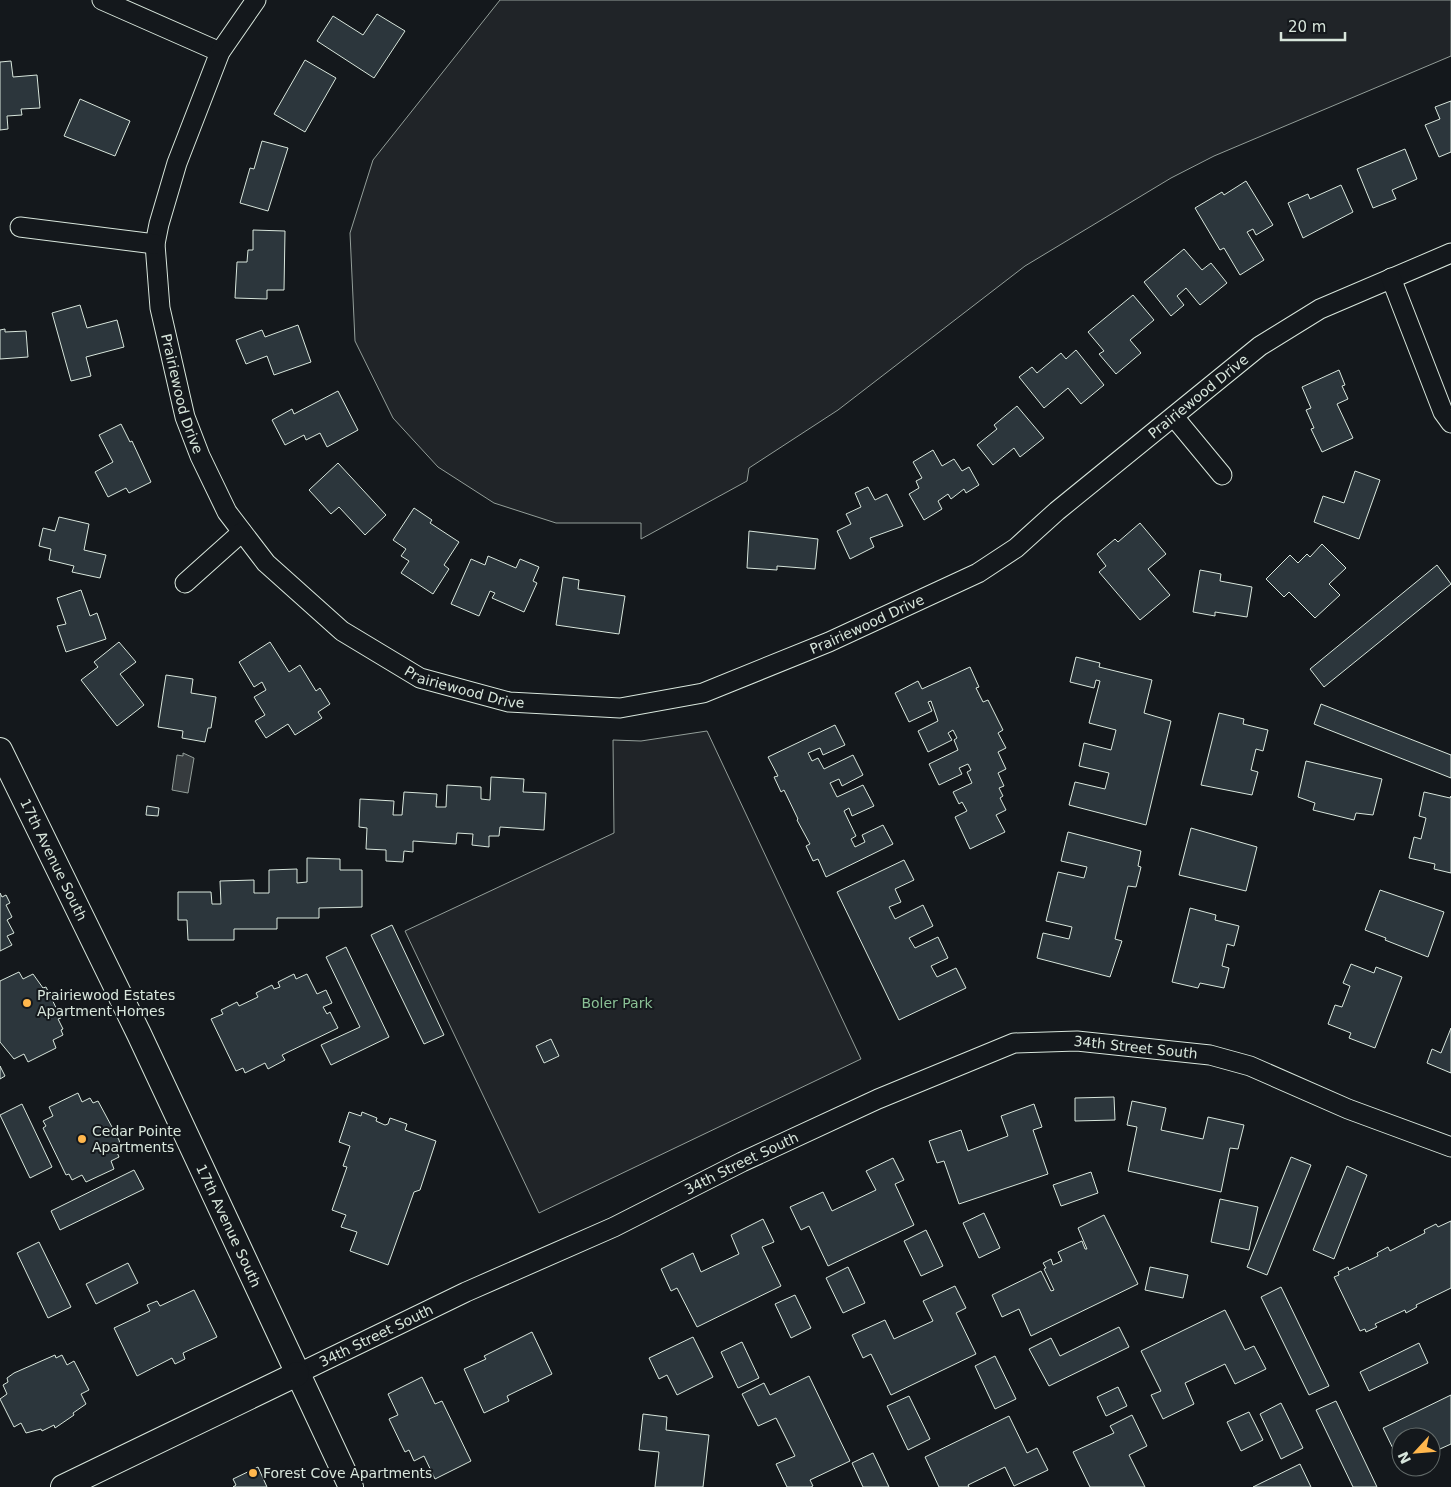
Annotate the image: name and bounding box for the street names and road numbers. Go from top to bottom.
street label: Prairiewood Drive [158,332,206,456]
street label: Prairiewood Drive [1145,351,1251,442]
street label: Prairiewood Drive [807,591,927,657]
street label: Prairiewood Drive [402,663,525,711]
street label: 17th Avenue South [17,796,90,923]
street label: 34th Street South [1073,1033,1198,1062]
street label: 34th Street South [682,1129,801,1198]
street label: 17th Avenue South [193,1162,264,1290]
street label: 34th Street South [317,1301,436,1370]

